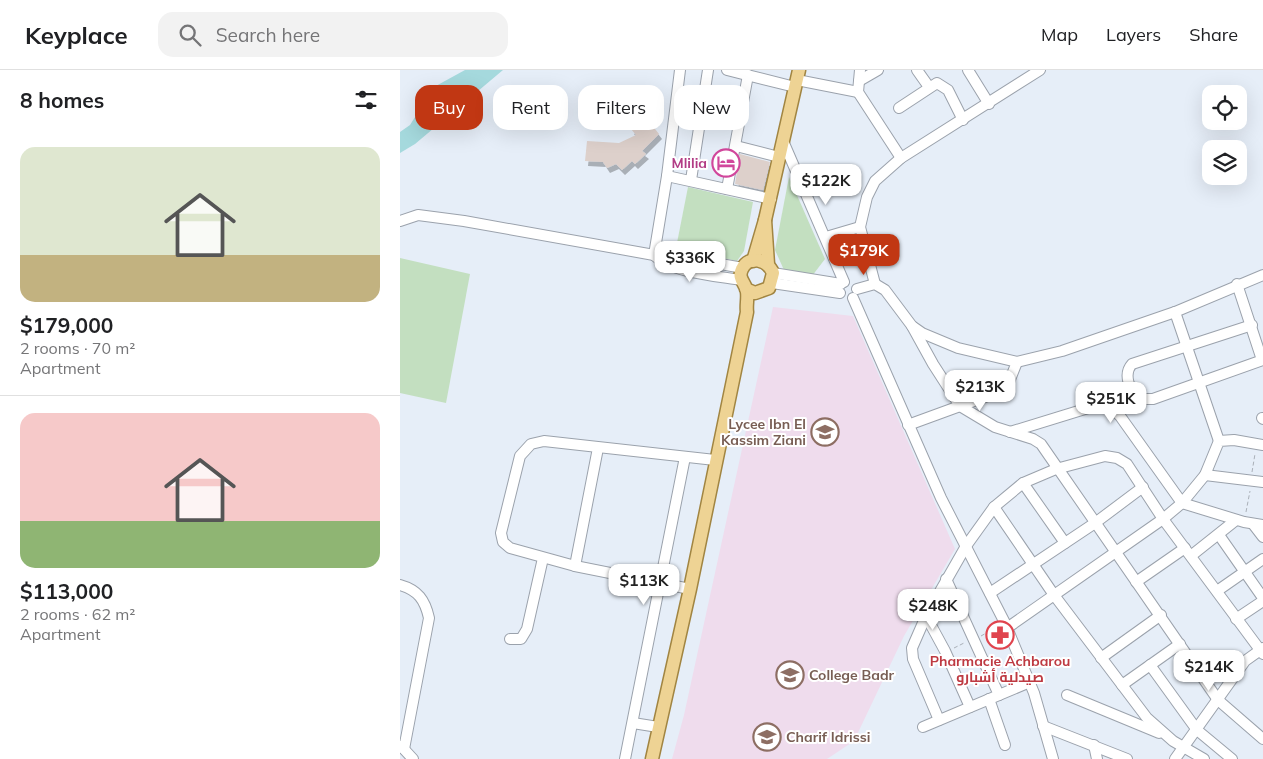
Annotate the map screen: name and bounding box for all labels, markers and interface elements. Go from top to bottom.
search box [158,12,508,57]
text: Keyplace [25,20,128,50]
icon: search [176,21,204,49]
text: Search here [216,23,320,47]
text: Map [1041,23,1078,46]
text: Layers [1106,23,1161,46]
text: Share [1189,23,1238,46]
chip: Buy [415,85,483,130]
chip: Rent [493,85,568,130]
chip: Filters [578,85,664,130]
chip: New [674,85,749,130]
map controls [1202,85,1247,185]
button: locate [1202,85,1247,130]
icon: filters [352,86,380,114]
text: 8 homes [20,87,104,113]
button: layers [1202,140,1247,185]
hotel icon: Mlilia [711,148,741,178]
place label: Mlilia [672,154,707,172]
pin: $122K [791,164,861,206]
text: $122K [801,170,851,190]
icon: home [155,180,245,270]
pin: $179K [829,234,899,276]
pin: $336K [655,240,725,283]
text: $179K [839,240,889,260]
text: $336K [665,247,715,267]
text: $179,000 [20,312,113,338]
text: 2 rooms · 70 m² [20,338,135,358]
text: Apartment [20,358,101,378]
pin: $213K [945,370,1015,412]
text: $213K [955,376,1005,396]
pin: $251K [1076,382,1146,424]
text: $251K [1086,388,1136,408]
place label: Lycee Ibn El Kassim Ziani [721,415,806,449]
school or university icon: Lycee Ibn El Kassim Ziani [810,417,840,447]
icon: home [155,445,245,535]
pin: $113K [609,564,679,606]
text: $113K [619,570,669,590]
text: $113,000 [20,578,113,604]
pin: $248K [898,588,968,631]
text: $248K [908,595,958,615]
text: 2 rooms · 62 m² [20,604,135,624]
pharmacy icon: Pharmacie Achbarou صيدلية أشبارو [985,620,1015,650]
text: Apartment [20,624,101,644]
pin: $214K [1174,650,1244,692]
place label: Pharmacie Achbarou صيدلية أشبارو [930,652,1070,686]
text: $214K [1184,656,1234,676]
school or university icon: College Badr [775,660,805,690]
place label: College Badr [809,666,895,684]
school or university icon: Charif Idrissi [752,722,782,752]
place label: Charif Idrissi [786,728,870,746]

